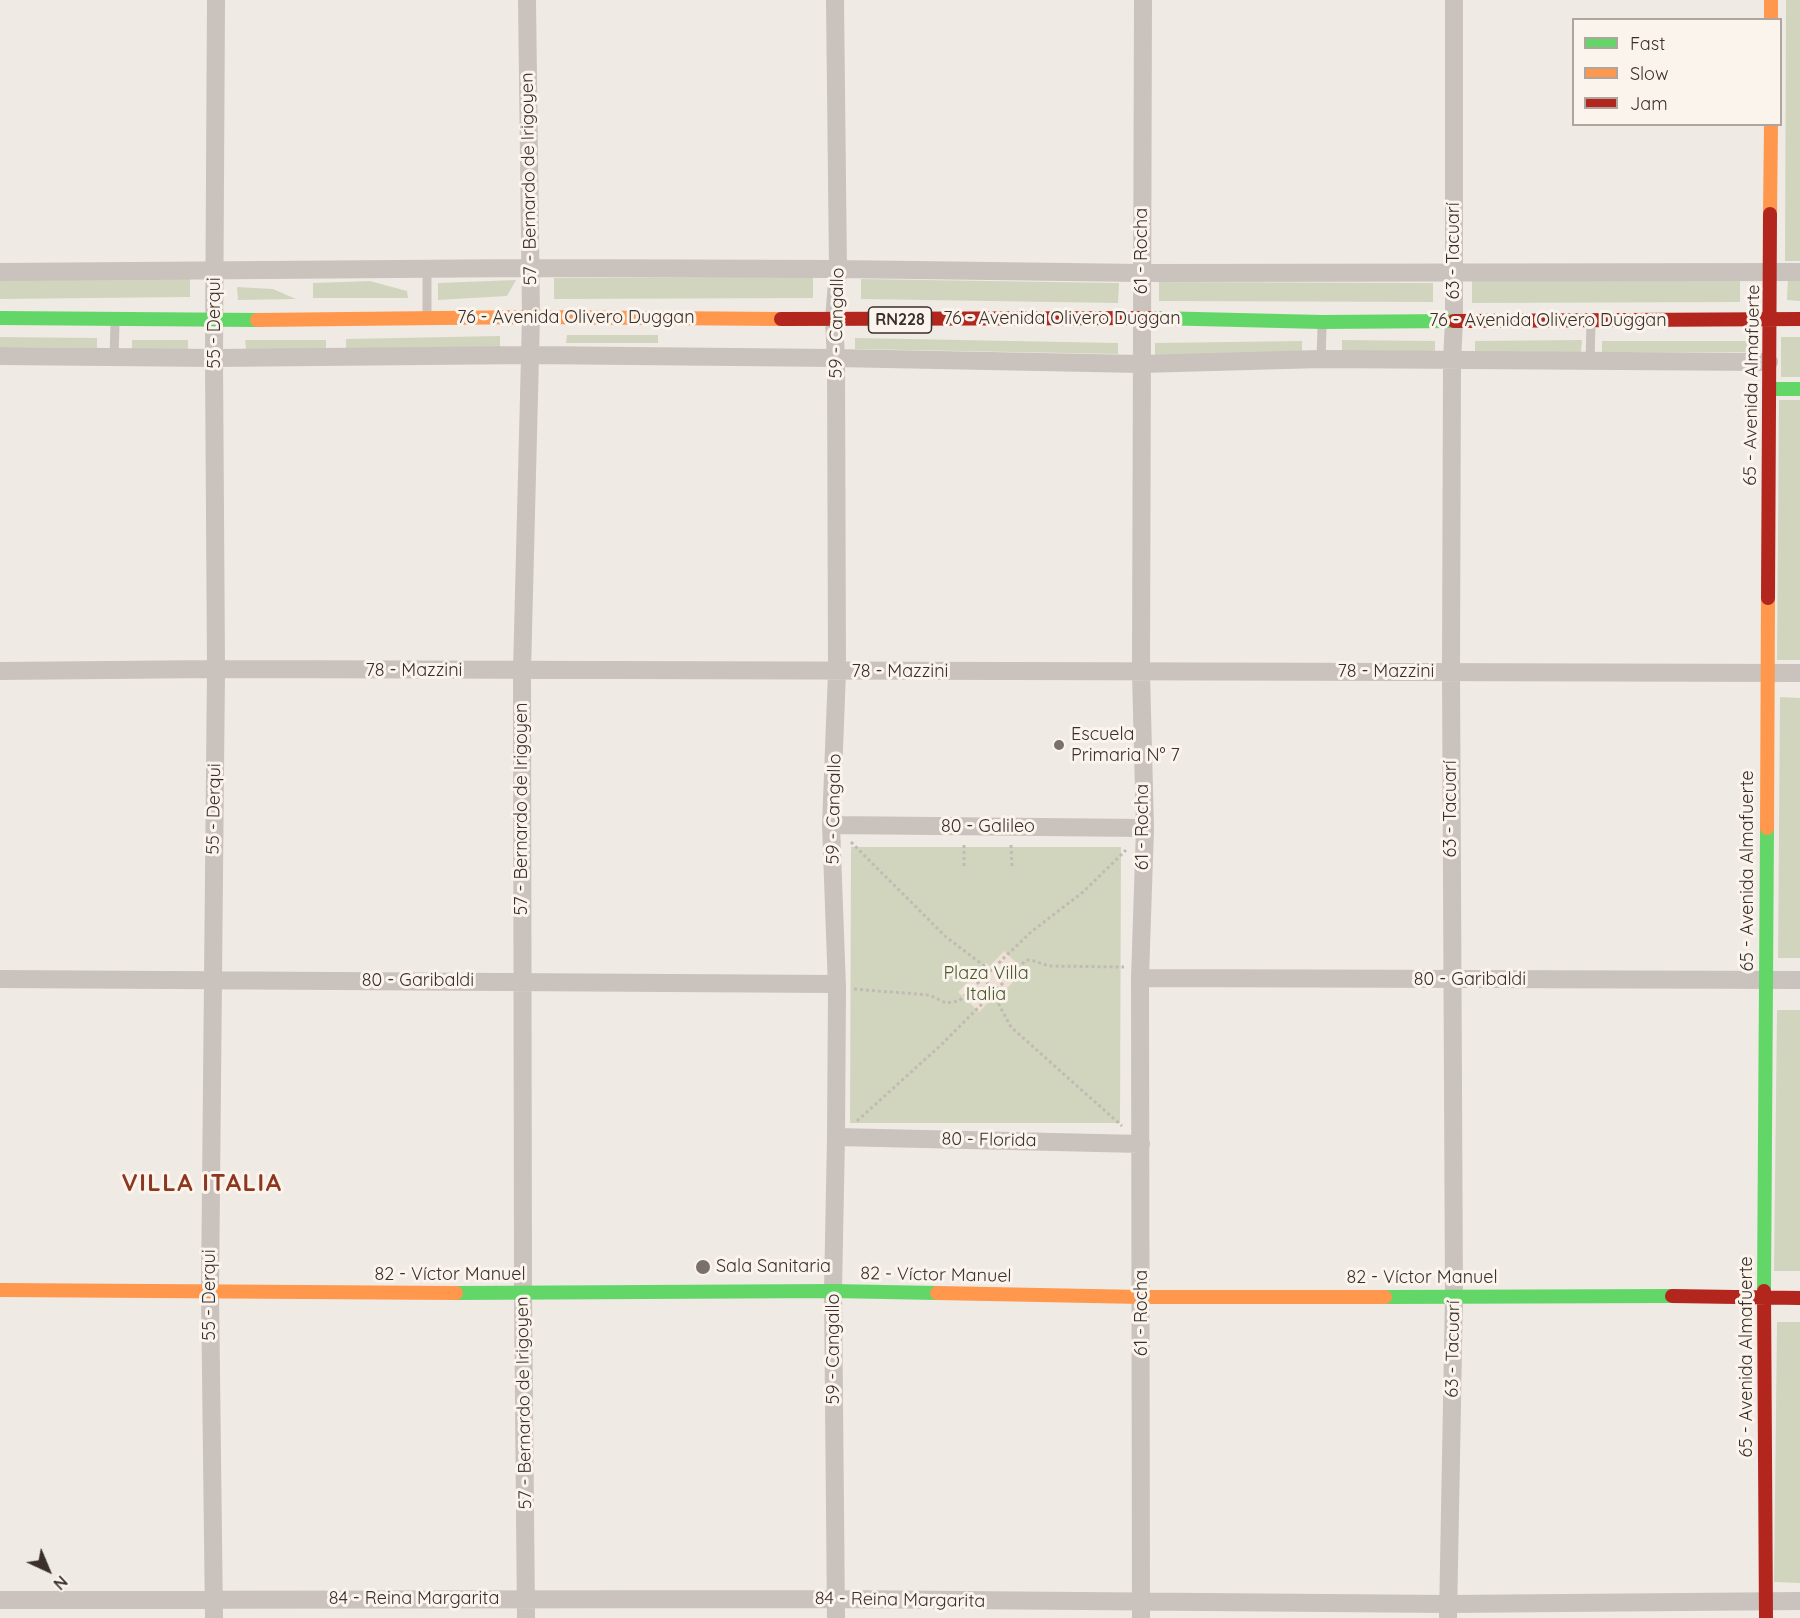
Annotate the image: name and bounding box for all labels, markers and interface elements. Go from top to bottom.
legend [1572,18,1782,126]
text: Fast [1630,32,1665,55]
text: Slow [1630,62,1668,85]
street label: 57 - Bernardo de Irigoyen [516,72,542,286]
text: Jam [1630,92,1668,115]
street label: 63 - Tacuarí [1443,202,1465,300]
street label: 61 - Rocha [1131,208,1153,294]
street label: 59 - Cangallo [825,267,849,379]
street label: 55 - Derqui [204,277,226,369]
street label: 65 - Avenida Almafuerte [1739,284,1765,486]
street label: 76 - Avenida Olivero Duggan [457,307,695,329]
road number: RN228 [868,307,932,333]
street label: 76 - Avenida Olivero Duggan [943,308,1181,330]
street label: 76 - Avenida Olivero Duggan [1429,310,1667,332]
street label: 78 - Mazzini [366,660,462,682]
street label: 78 - Mazzini [852,661,948,683]
street label: 78 - Mazzini [1338,661,1434,683]
street label: 57 - Bernardo de Irigoyen [511,703,533,915]
place label: Escuela Primaria N° 7 [1071,724,1180,766]
marker: Escuela Primaria N° 7 [1052,738,1066,752]
street label: 59 - Cangallo [822,753,846,865]
street label: 63 - Tacuarí [1440,760,1462,858]
street label: 55 - Derqui [202,763,226,855]
street label: 65 - Avenida Almafuerte [1737,770,1759,972]
street label: 61 - Rocha [1132,784,1154,870]
street label: 80 - Galileo [941,816,1035,838]
park label: Plaza Villa Italia [943,963,1029,1006]
street label: 80 - Garibaldi [1414,969,1526,991]
street label: 80 - Garibaldi [362,970,474,992]
street label: 80 - Florida [941,1128,1037,1152]
district label: VILLA ITALIA [121,1170,283,1198]
street label: 55 - Derqui [199,1249,221,1341]
place label: Sala Sanitaria [716,1256,831,1278]
street label: 65 - Avenida Almafuerte [1736,1256,1758,1458]
marker: Sala Sanitaria [694,1258,712,1276]
street label: 82 - Víctor Manuel [860,1263,1012,1287]
street label: 82 - Víctor Manuel [374,1264,526,1286]
street label: 82 - Víctor Manuel [1346,1267,1498,1289]
street label: 61 - Rocha [1131,1270,1153,1356]
street label: 59 - Cangallo [823,1294,845,1404]
street label: 57 - Bernardo de Irigoyen [511,1296,537,1510]
street label: 63 - Tacuarí [1441,1300,1465,1398]
north arrow [18,1540,78,1600]
text: N [49,1572,72,1594]
street label: 84 - Reina Margarita [329,1588,499,1610]
street label: 84 - Reina Margarita [815,1588,985,1612]

